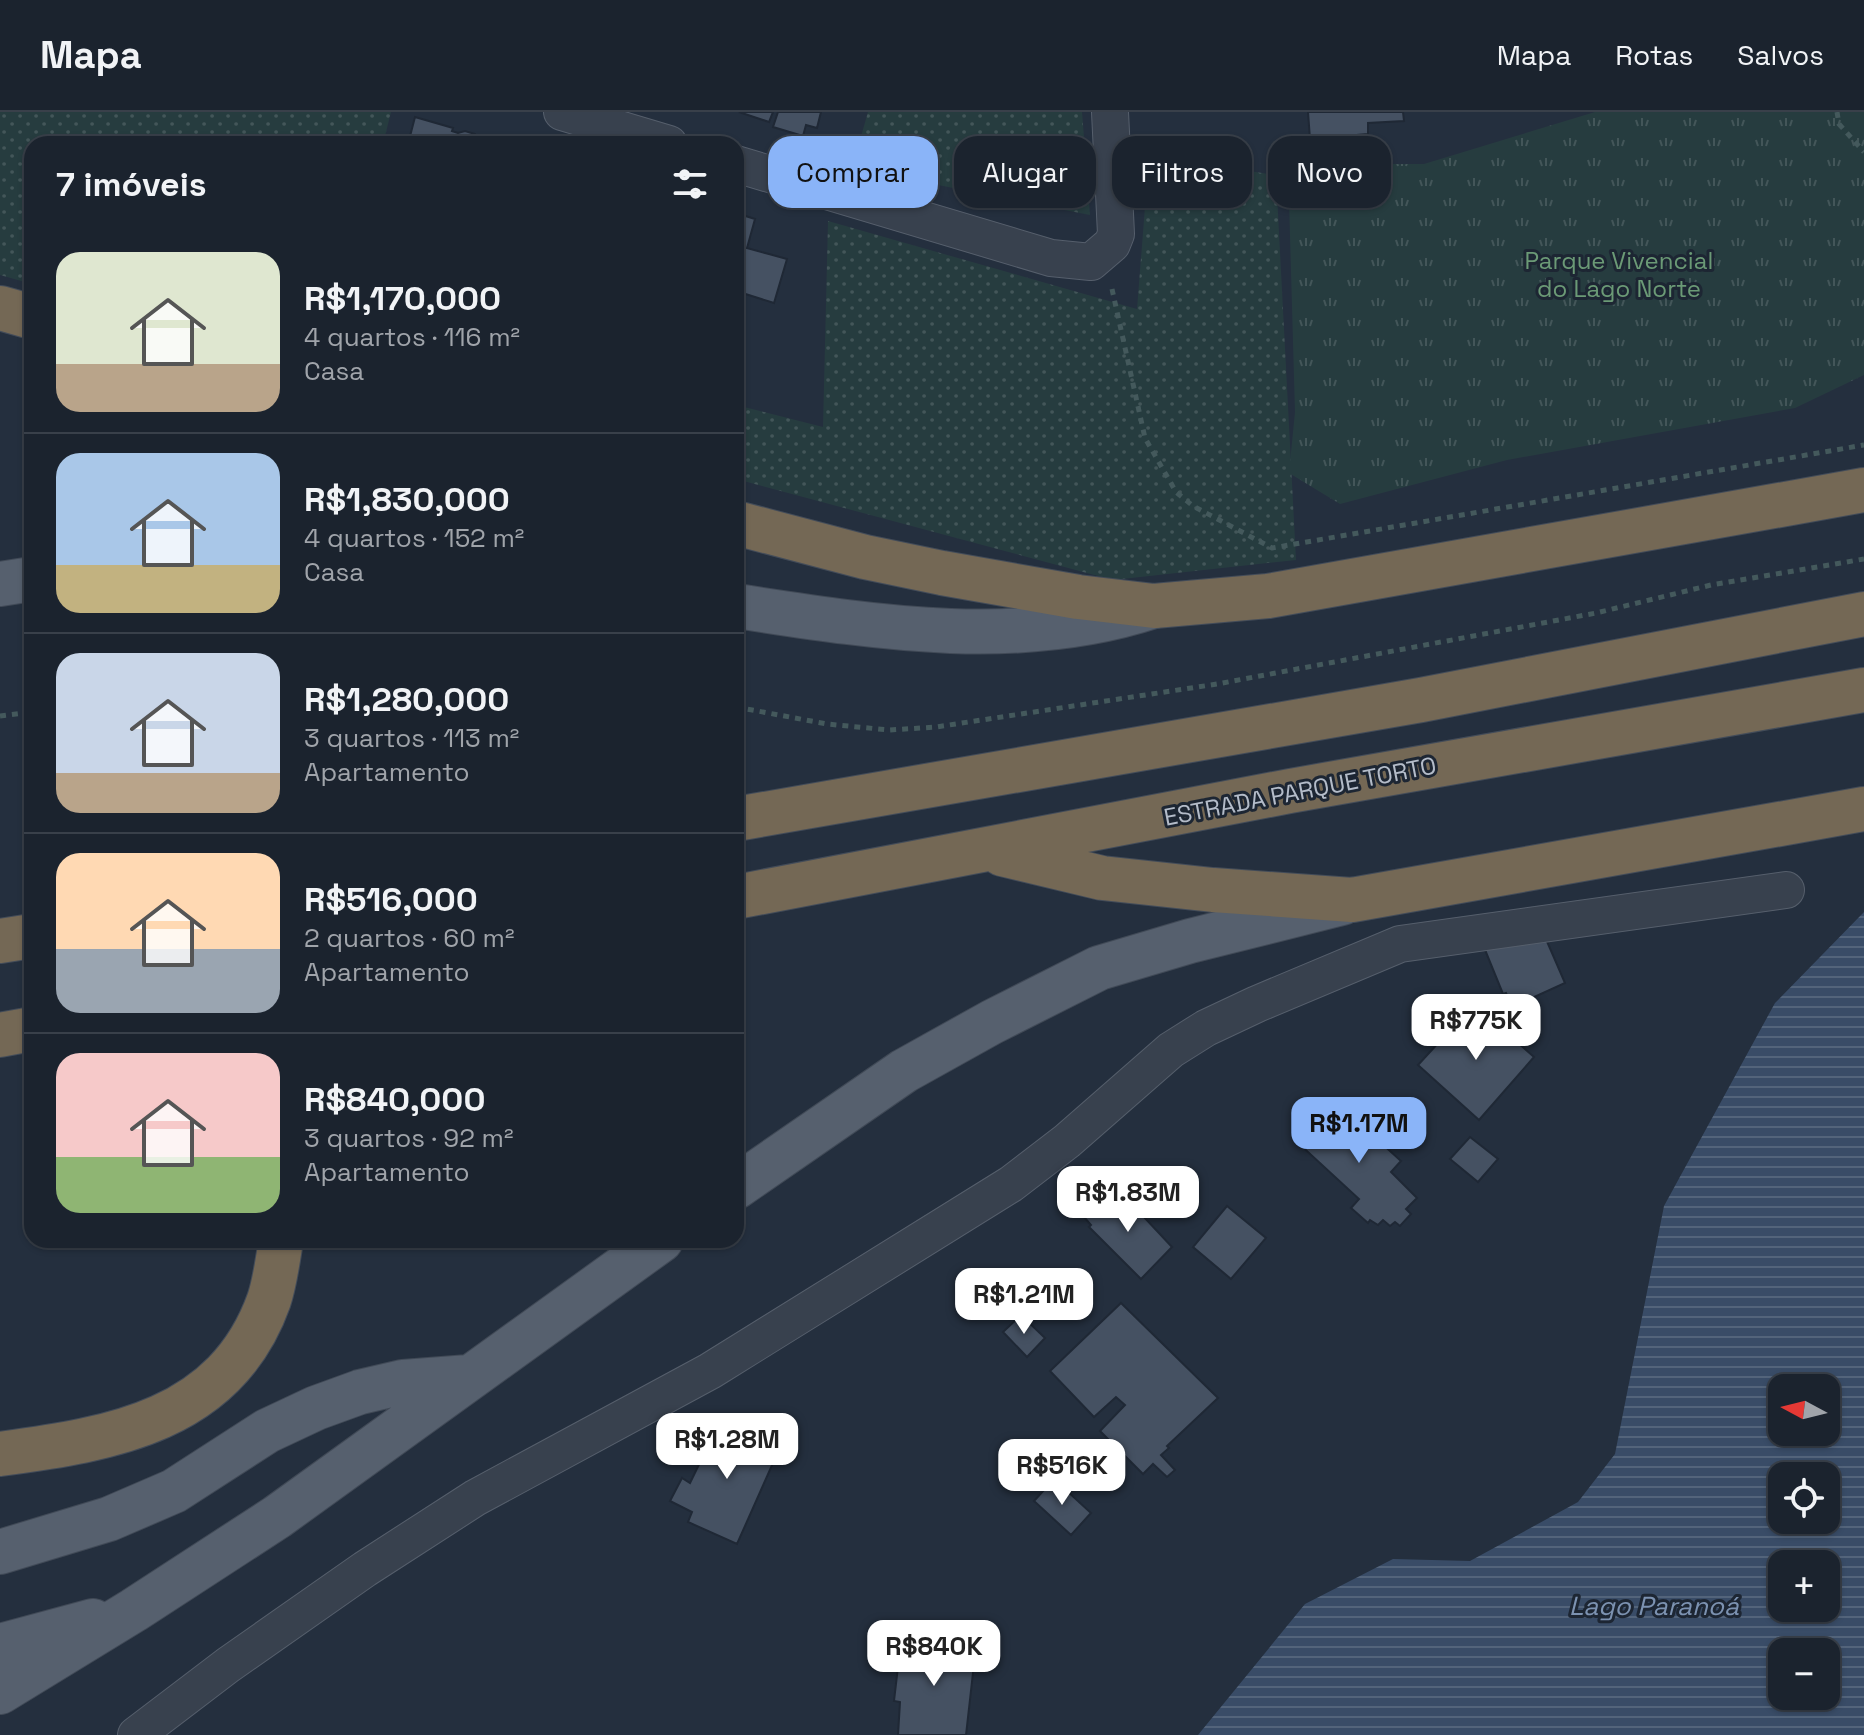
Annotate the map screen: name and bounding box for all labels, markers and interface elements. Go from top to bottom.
text: Mapa [40,31,142,79]
text: Mapa [1497,37,1571,73]
text: Rotas [1615,37,1693,73]
text: Salvos [1737,37,1824,73]
chip: Comprar [768,136,938,208]
chip: Alugar [954,136,1096,208]
chip: Filtros [1112,136,1252,208]
chip: Novo [1268,136,1391,208]
icon: filters [668,162,712,206]
text: 7 imóveis [56,163,207,206]
park label: Parque Vivencial do Lago Norte [1525,245,1713,304]
text: R$1,170,000 [304,277,501,320]
icon: home [120,284,216,380]
text: 4 quartos · 116 m² [304,320,520,354]
text: Casa [304,354,364,388]
text: R$1,830,000 [304,478,510,521]
icon: home [120,485,216,581]
text: 4 quartos · 152 m² [304,521,524,555]
text: Casa [304,555,364,589]
text: R$1,280,000 [304,678,509,721]
icon: home [120,685,216,781]
text: 3 quartos · 113 m² [304,721,519,755]
street label: ESTRADA PARQUE TORTO [1161,749,1439,833]
text: Apartamento [304,755,470,789]
text: R$516,000 [304,878,478,921]
icon: home [120,885,216,981]
text: 2 quartos · 60 m² [304,921,514,955]
text: Apartamento [304,955,470,989]
pin: R$775K [1411,994,1541,1062]
text: R$775K [1430,1003,1522,1037]
text: R$840,000 [304,1078,485,1121]
icon: home [120,1085,216,1181]
pin: R$1.17M [1285,1097,1433,1165]
text: R$1.17M [1309,1106,1409,1140]
text: 3 quartos · 92 m² [304,1121,513,1155]
text: Apartamento [304,1155,470,1189]
pin: R$1.83M [1054,1166,1202,1234]
text: R$1.83M [1075,1175,1181,1209]
pin: R$1.21M [950,1268,1098,1336]
text: R$1.21M [973,1277,1075,1311]
north arrow [1768,1374,1840,1446]
map controls [1768,1374,1840,1710]
pin: R$1.28M [653,1413,801,1481]
text: R$1.28M [674,1422,780,1456]
pin: R$516K [997,1439,1127,1507]
text: R$516K [1016,1448,1108,1482]
button: locate [1768,1462,1840,1534]
button: + [1768,1550,1840,1622]
water label: Lago Paranoá [1569,1589,1740,1623]
pin: R$840K [869,1620,999,1688]
text: R$840K [885,1629,983,1663]
button: − [1768,1638,1840,1710]

